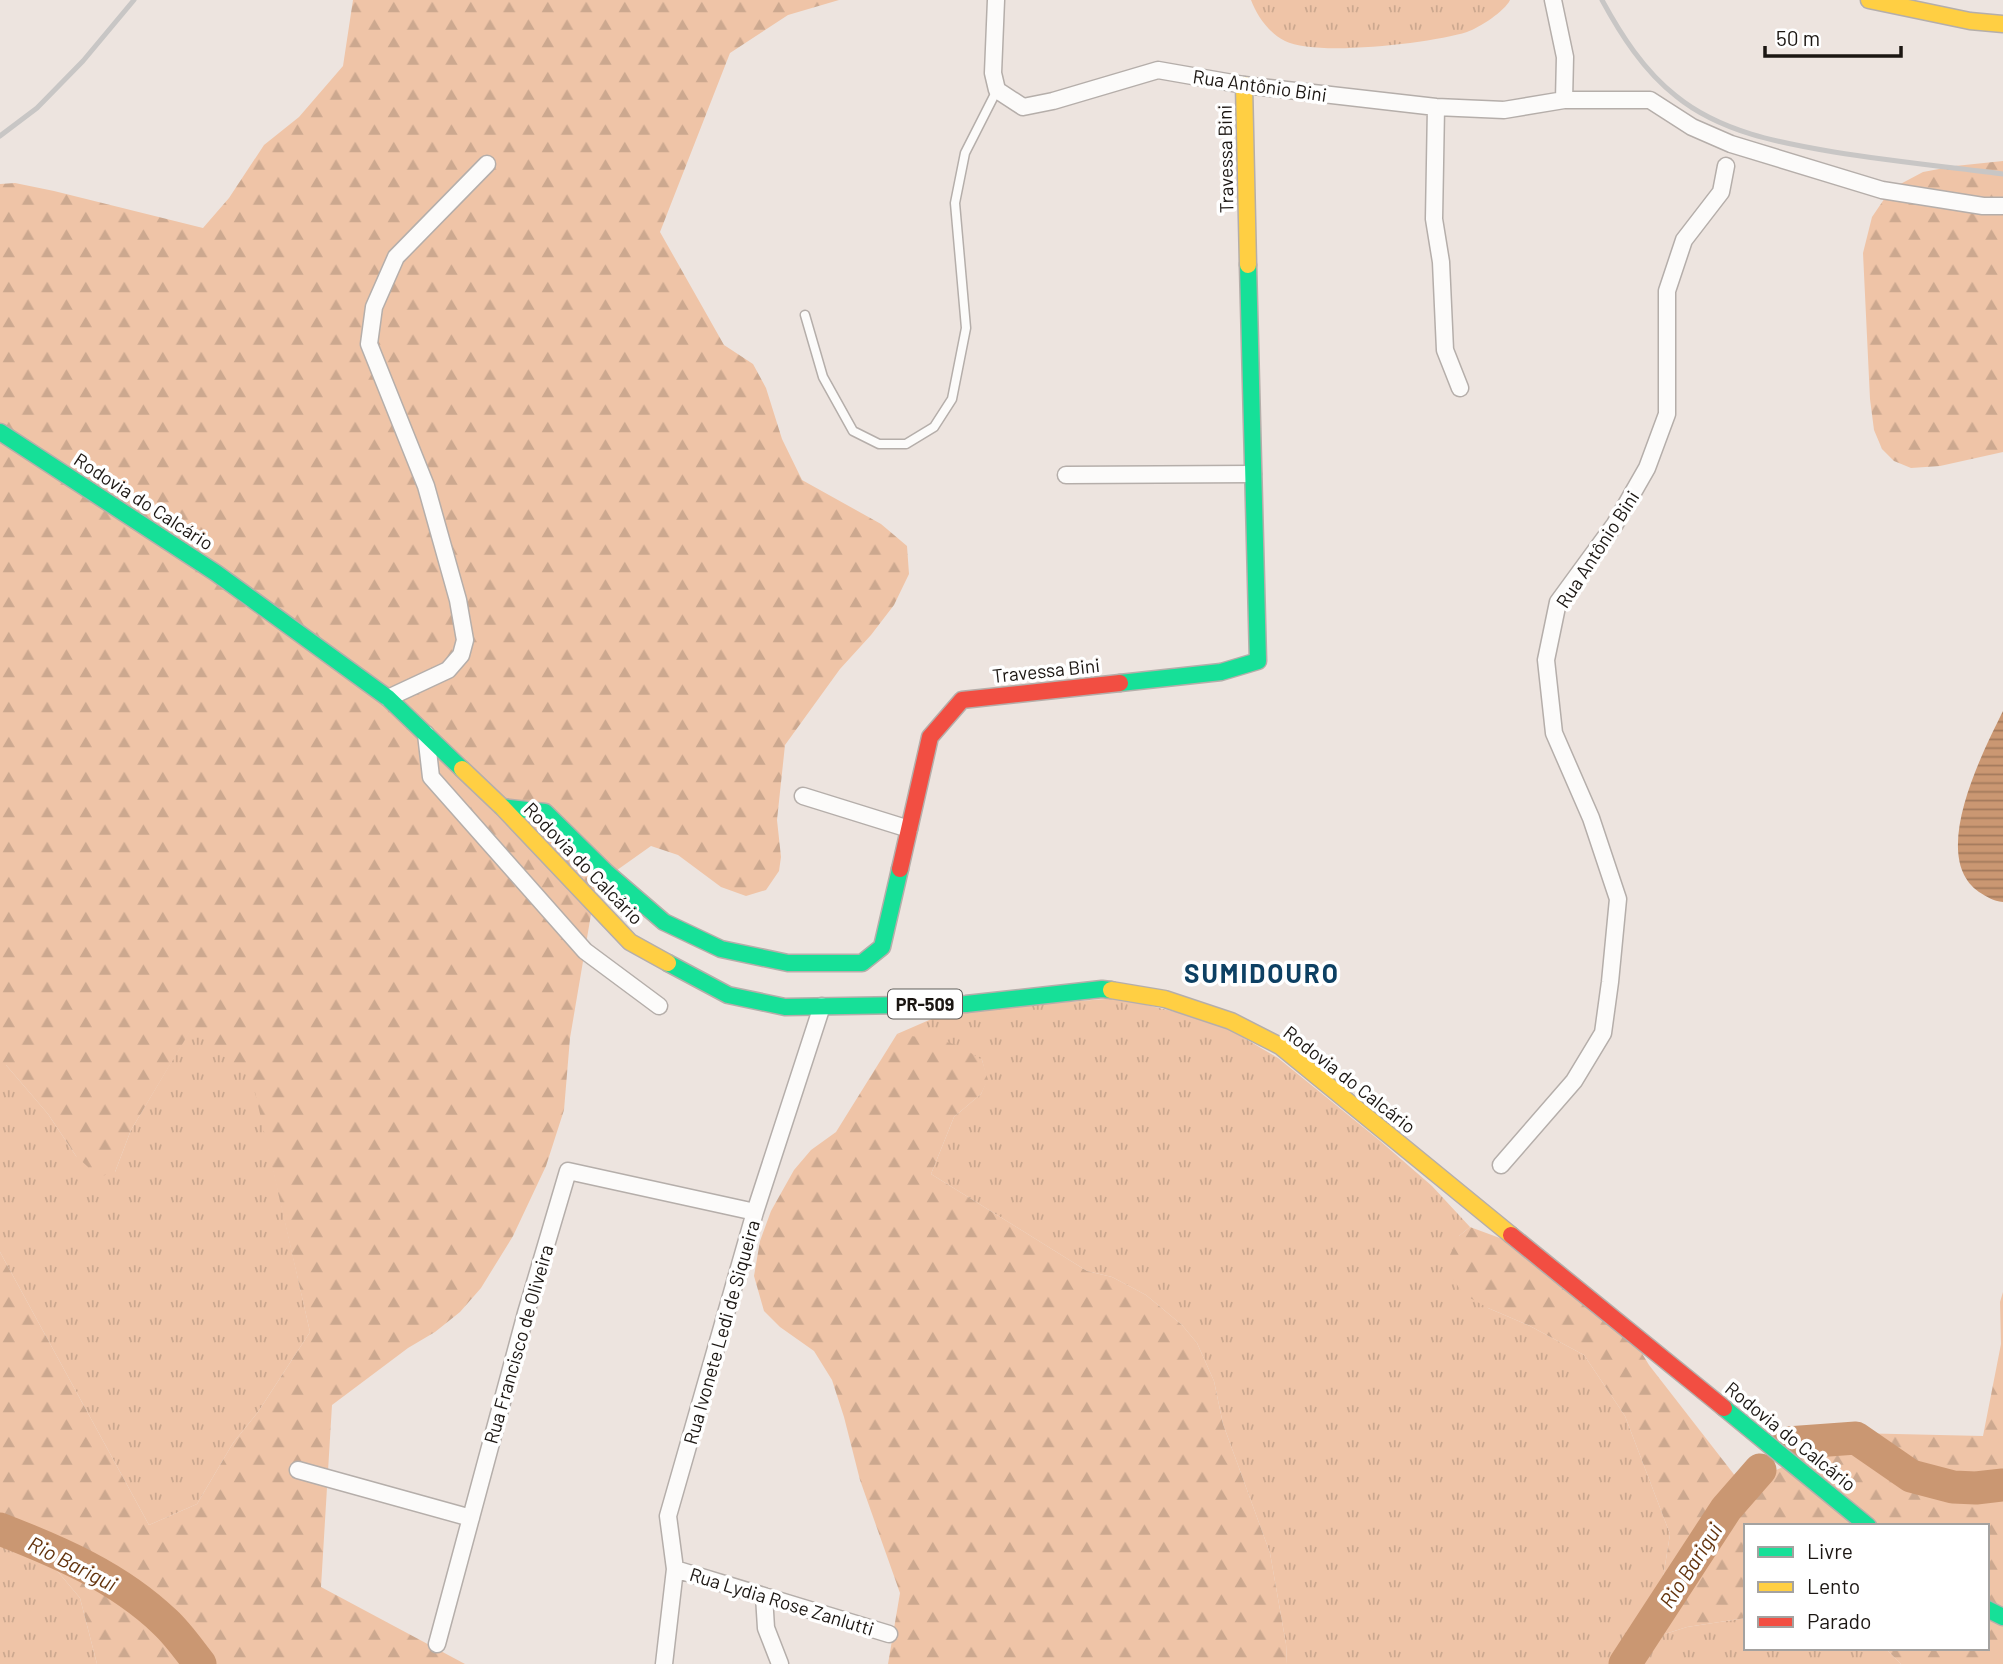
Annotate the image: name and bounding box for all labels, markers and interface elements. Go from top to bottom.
scale bar [1765,14,1902,58]
text: 50 m [1776,25,1820,50]
street label: Rua Antônio Bini [1192,64,1328,106]
street label: Travessa Bini [1213,105,1237,213]
street label: Rodovia do Calcário [70,447,218,555]
street label: Rua Antônio Bini [1551,486,1643,612]
street label: Travessa Bini [991,653,1101,687]
street label: Rodovia do Calcário [520,797,648,929]
district label: SUMIDOURO [1184,957,1340,988]
road number: PR-509 [888,989,962,1018]
street label: Rodovia do Calcário [1279,1020,1421,1138]
street label: Rua Ivonete Ledi de Siqueira [678,1217,764,1447]
street label: Rua Francisco de Oliveira [479,1242,557,1446]
street label: Rodovia do Calcário [1721,1376,1861,1496]
water label: Rio Barigui [1653,1517,1727,1612]
legend [1744,1524,1989,1650]
water label: Rio Barigui [25,1530,122,1596]
text: Livre [1807,1538,1853,1563]
street label: Rua Lydia Rose Zanlutti [687,1562,877,1640]
text: Lento [1807,1573,1860,1598]
text: Parado [1807,1608,1871,1633]

